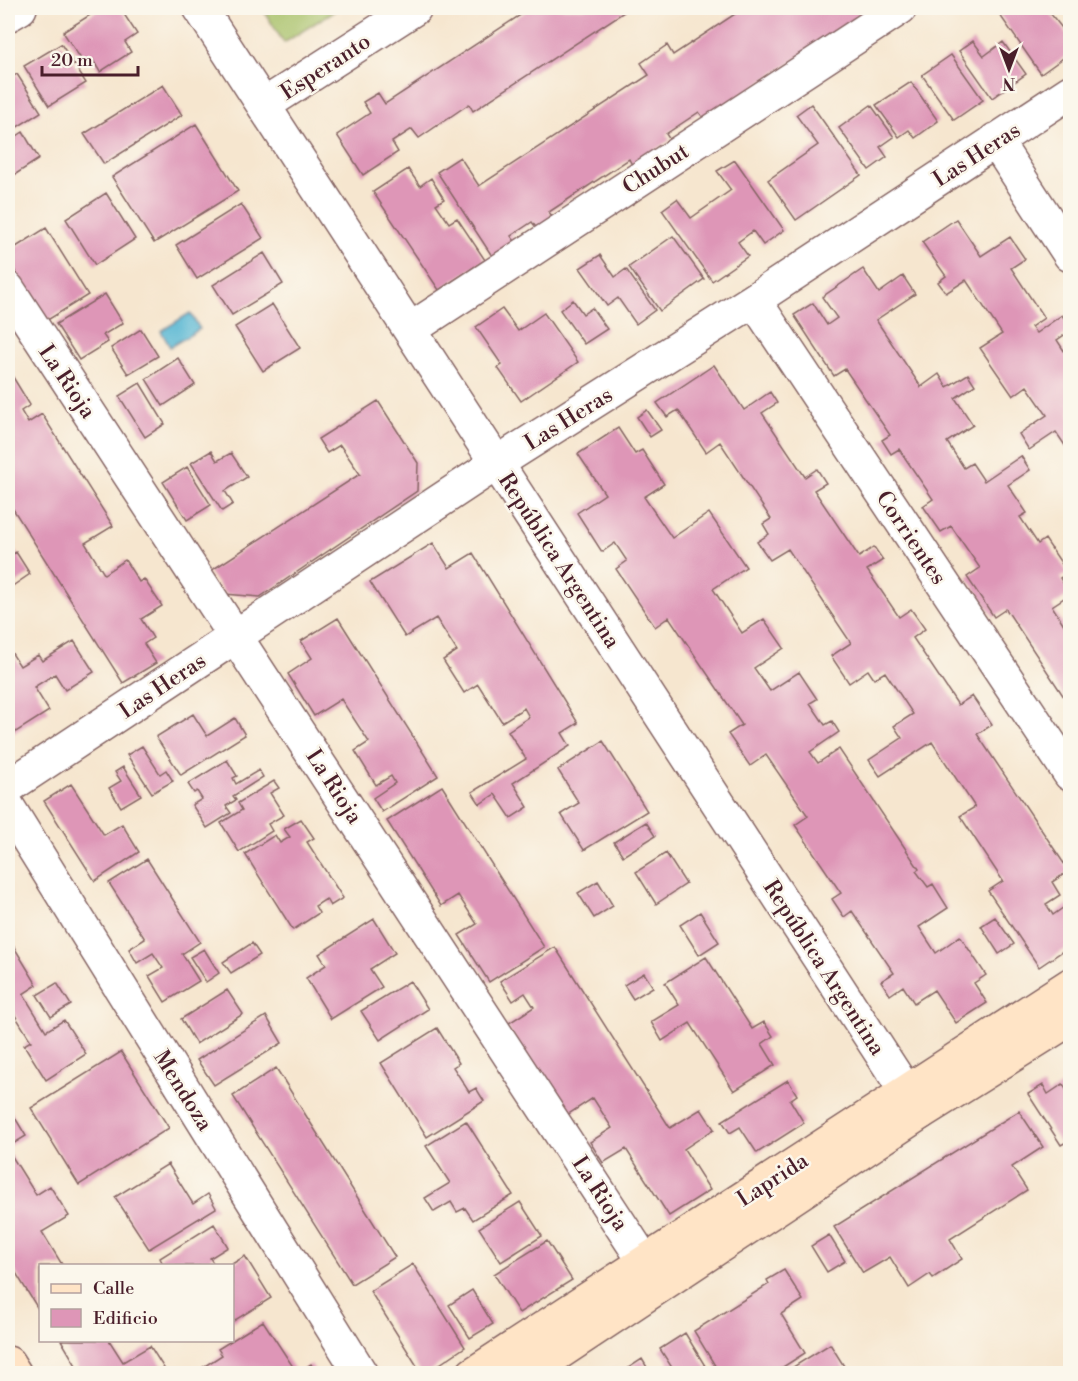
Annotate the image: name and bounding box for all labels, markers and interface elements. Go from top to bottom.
street label: Esperanto [276,28,376,106]
scale bar [42,39,138,77]
north arrow [979,39,1039,99]
text: 20 m [51,49,93,72]
text: N [1002,73,1015,93]
street label: Las Heras [928,117,1026,193]
street label: Chubut [618,138,694,201]
street label: La Rioja [32,340,102,425]
street label: Las Heras [520,382,618,457]
street label: República Argentina [492,468,626,654]
street label: Corrientes [870,486,952,590]
street label: Las Heras [114,647,211,725]
street label: La Rioja [300,744,368,830]
street label: República Argentina [757,875,891,1061]
street label: Mendoza [147,1045,219,1137]
street label: Laprida [732,1147,814,1213]
street label: La Rioja [566,1151,634,1237]
legend [39,1264,234,1342]
text: Calle [93,1277,134,1300]
text: Edificio [93,1307,158,1330]

